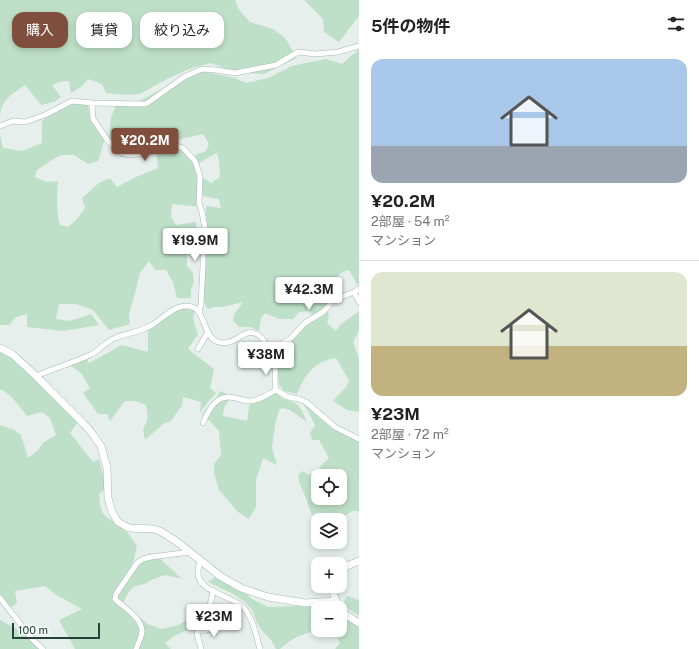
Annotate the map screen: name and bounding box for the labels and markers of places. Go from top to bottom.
pin: ¥20.2M [112,128,178,162]
pin: ¥19.9M [162,228,228,262]
pin: ¥42.3M [276,277,342,311]
pin: ¥38M [242,342,290,376]
pin: ¥23M [190,604,238,638]

